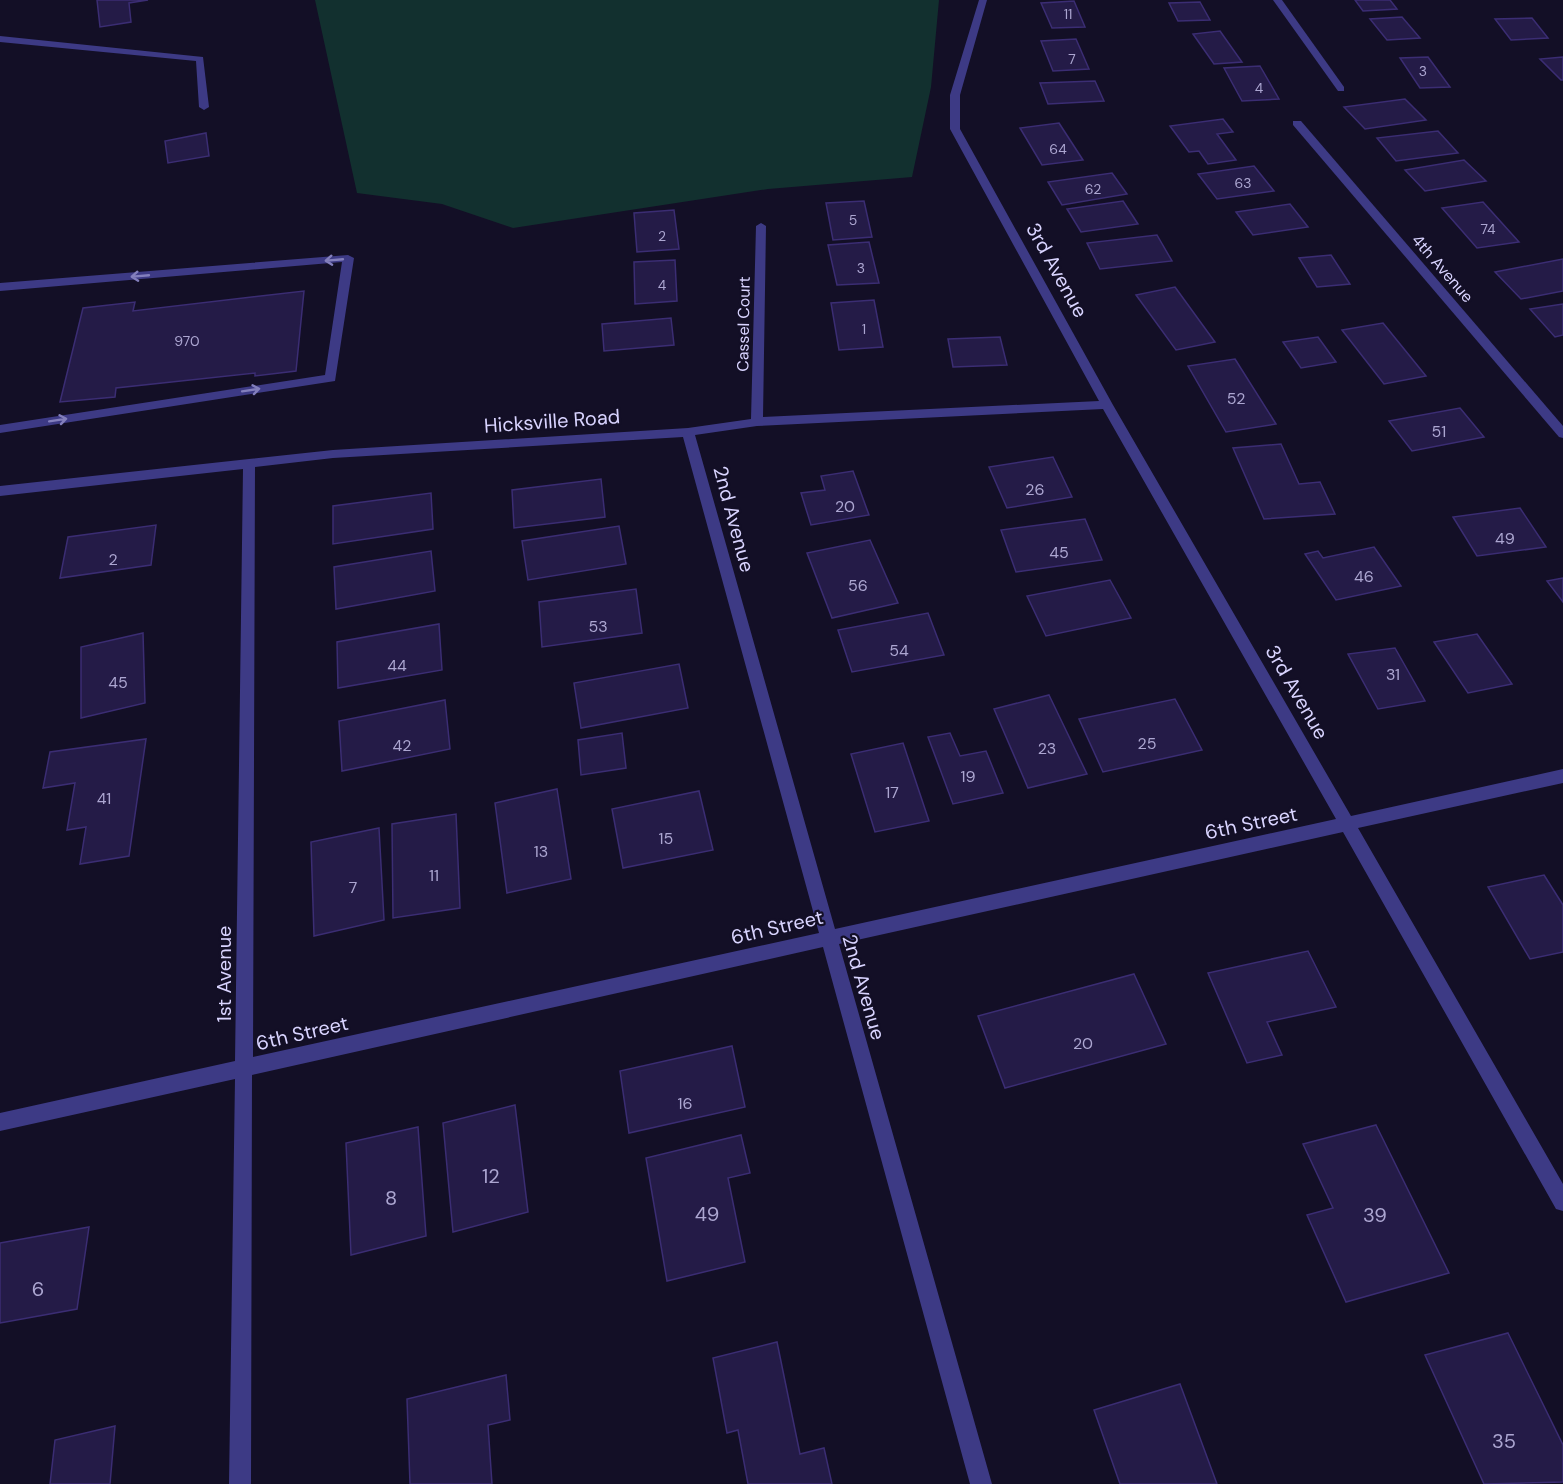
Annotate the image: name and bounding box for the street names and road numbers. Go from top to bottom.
street label: 3rd Avenue [1020,218,1094,322]
street label: 4th Avenue [1407,230,1478,307]
street label: Cassel Court [732,276,755,372]
street label: Hicksville Road [483,403,621,439]
street label: 2nd Avenue [707,463,761,575]
street label: 3rd Avenue [1260,640,1334,744]
street label: 6th Street [1202,800,1300,845]
street label: 6th Street [728,904,826,950]
street label: 1st Avenue [211,926,237,1022]
street label: 2nd Avenue [837,931,891,1043]
street label: 6th Street [253,1010,351,1056]

